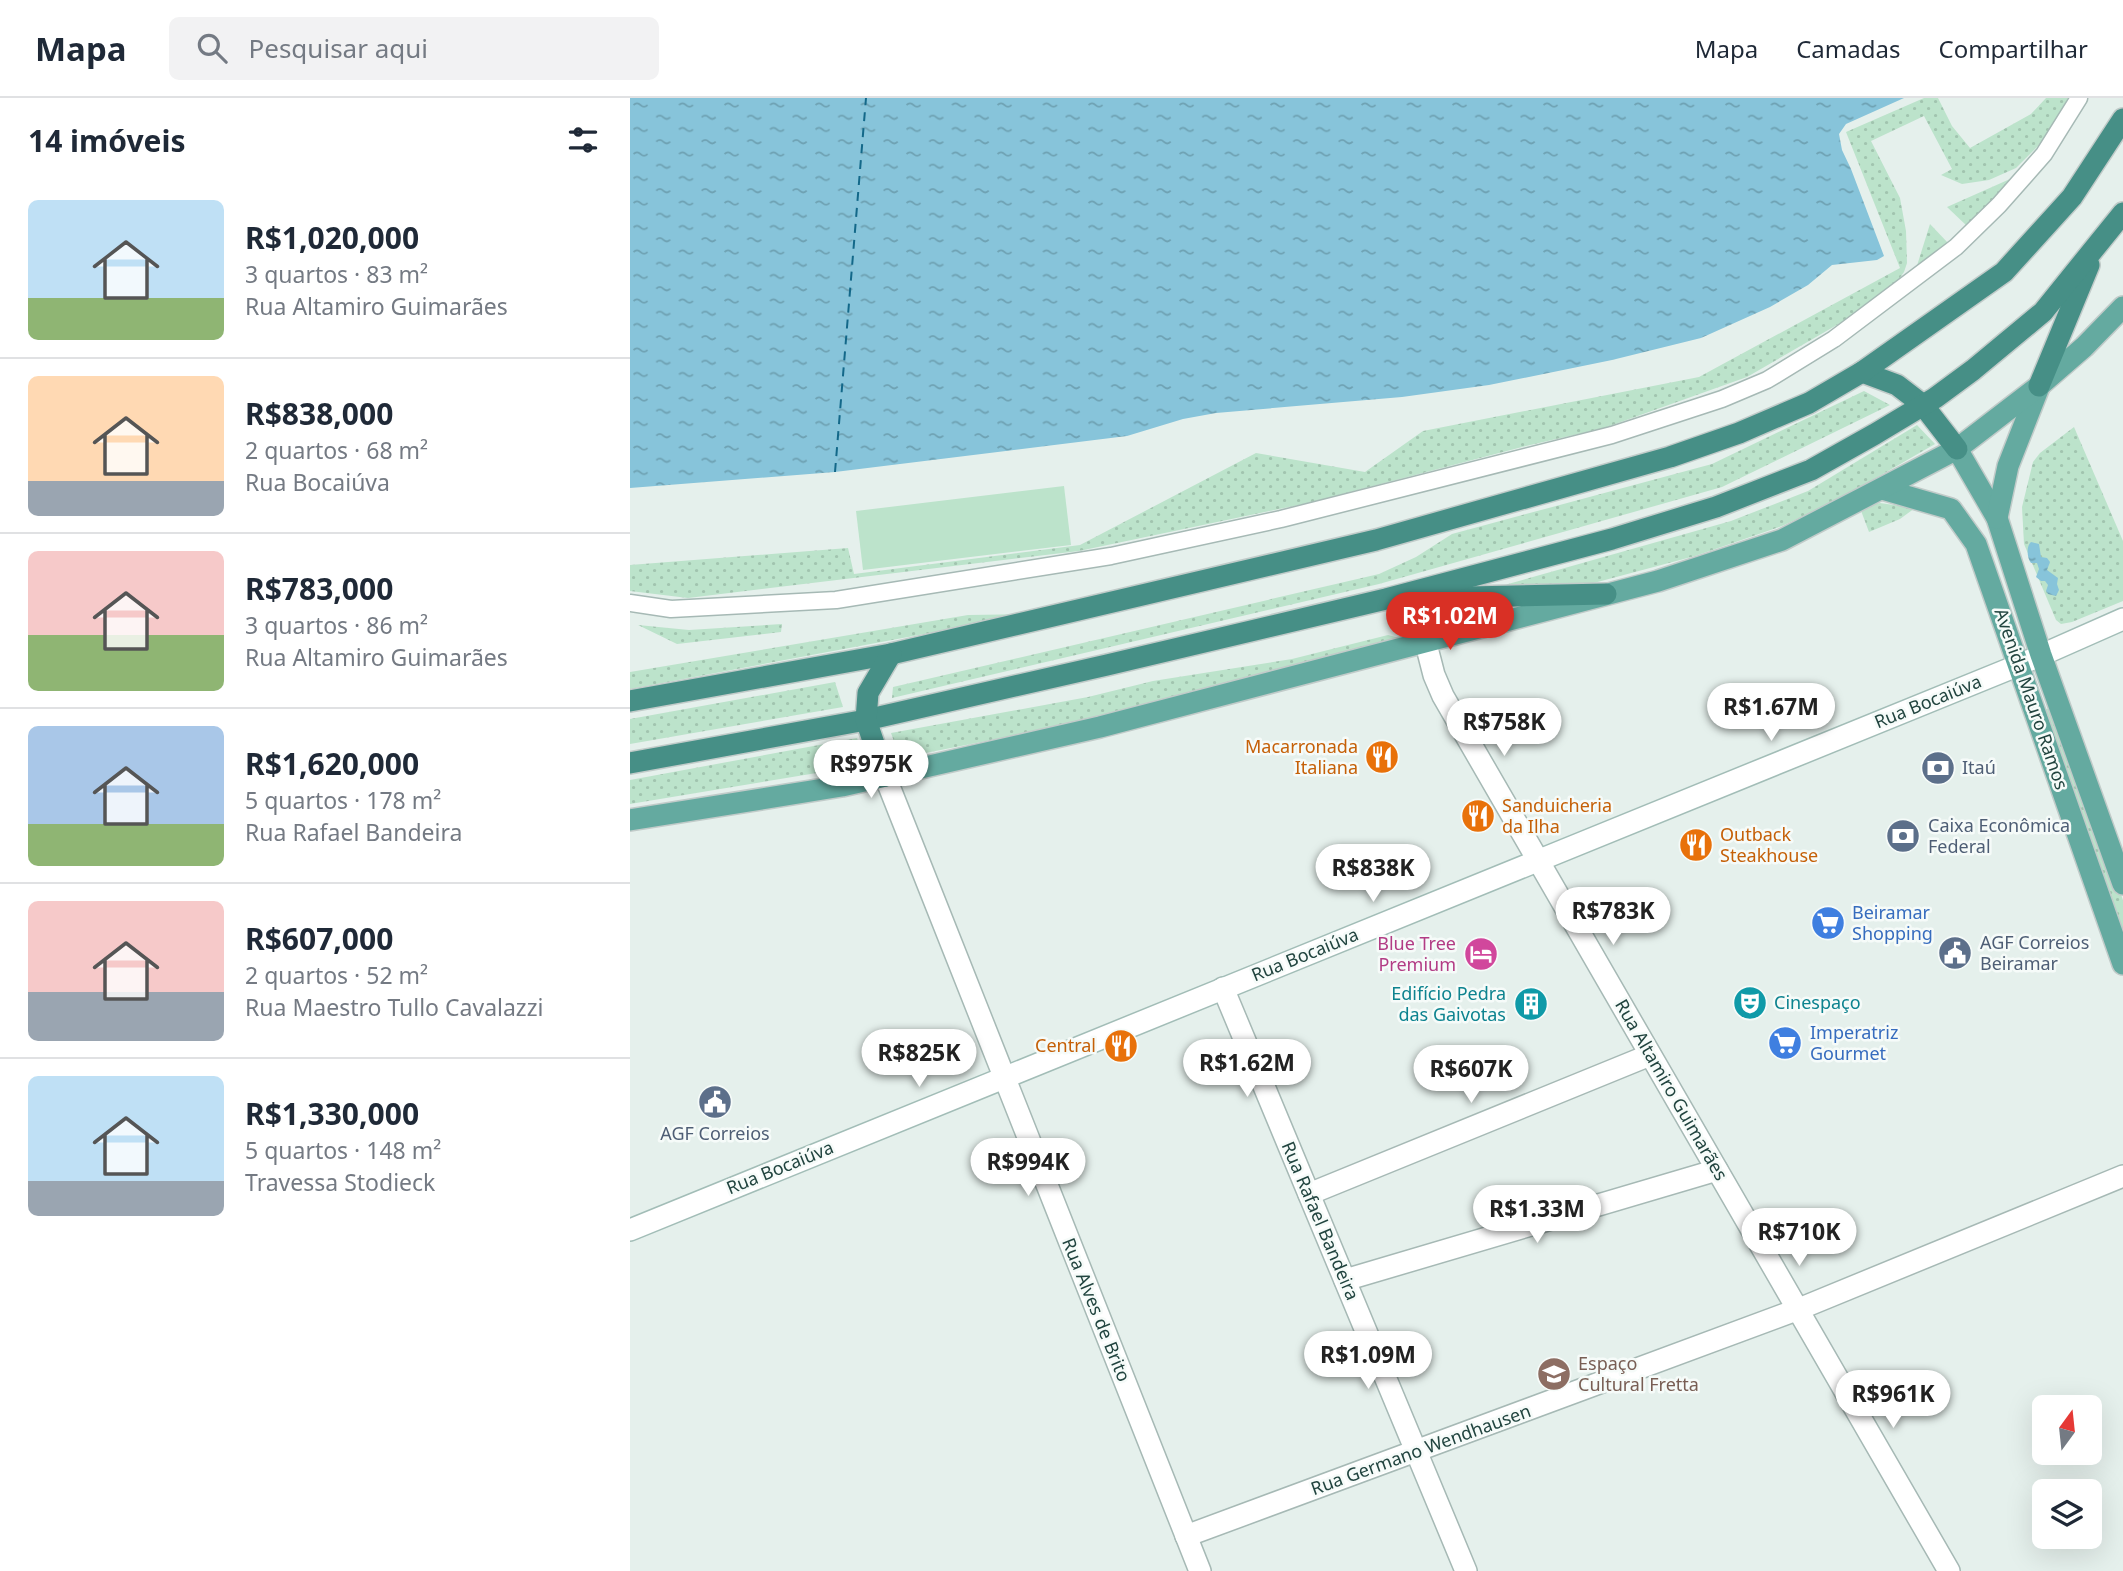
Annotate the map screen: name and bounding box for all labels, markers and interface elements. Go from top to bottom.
search box [169,17,659,80]
text: Mapa [35,26,127,71]
icon: search [193,29,231,67]
text: Pesquisar aqui [249,30,428,66]
text: Mapa [1695,32,1758,65]
text: Camadas [1796,32,1900,65]
text: Compartilhar [1938,32,2088,65]
text: 14 imóveis [28,120,186,161]
icon: filters [564,121,602,159]
text: R$1,020,000 [245,217,419,258]
icon: home [84,228,168,312]
text: 3 quartos · 83 m² [245,258,428,290]
text: Rua Altamiro Guimarães [245,290,508,322]
text: R$838,000 [245,393,393,434]
icon: home [84,404,168,488]
text: 2 quartos · 68 m² [245,434,428,466]
text: Rua Bocaiúva [245,466,390,498]
text: R$783,000 [245,568,393,609]
icon: home [84,579,168,663]
pin: R$1.02M [1385,592,1515,652]
text: R$1.02M [1402,599,1498,631]
street label: Avenida Mauro Ramos [1990,605,2074,793]
text: 3 quartos · 86 m² [245,609,428,641]
text: Rua Altamiro Guimarães [245,641,508,673]
street label: Rua Bocaiúva [1871,669,1985,733]
pin: R$1.67M [1706,684,1836,743]
text: R$1.67M [1723,690,1819,722]
pin: R$758K [1447,698,1561,758]
text: R$758K [1463,705,1545,737]
place label: Macarronada Italiana [1245,734,1358,779]
restaurant icon: Macarronada Italiana [1363,738,1401,776]
pin: R$975K [814,740,928,800]
text: R$1,620,000 [245,743,419,784]
text: R$975K [830,747,912,779]
bank icon: Itaú [1919,749,1957,787]
icon: home [84,754,168,838]
place label: Itaú [1962,755,1996,779]
text: 5 quartos · 178 m² [245,784,441,816]
place label: Sanduicheria da Ilha [1502,793,1612,838]
restaurant icon: Sanduicheria da Ilha [1459,797,1497,835]
place label: Caixa Econômica Federal [1928,813,2070,858]
text: Rua Rafael Bandeira [245,816,462,848]
bank icon: Caixa Econômica Federal [1884,817,1922,855]
place label: Outback Steakhouse [1720,822,1818,867]
restaurant icon: Outback Steakhouse [1677,826,1715,864]
pin: R$838K [1316,844,1430,904]
text: R$838K [1332,851,1414,883]
pin: R$783K [1556,888,1670,947]
text: R$783K [1572,894,1654,926]
place label: Beiramar Shopping [1852,900,1933,945]
supermarket icon: Beiramar Shopping [1809,904,1847,942]
text: R$607,000 [245,918,393,959]
street label: Rua Bocaiúva [1248,922,1362,986]
icon: home [84,929,168,1013]
place label: AGF Correios Beiramar [1980,930,2089,975]
place label: Blue Tree Premium [1377,931,1456,976]
public building icon: AGF Correios Beiramar [1936,934,1974,972]
hotel icon: Blue Tree Premium [1462,935,1500,973]
text: 2 quartos · 52 m² [245,959,428,991]
place label: Edifício Pedra das Gaivotas [1391,981,1506,1026]
theatre icon: Cinespaço [1731,984,1769,1022]
building icon: Edifício Pedra das Gaivotas [1512,985,1550,1023]
place label: Cinespaço [1774,990,1861,1014]
text: Rua Maestro Tullo Cavalazzi [245,991,543,1023]
street label: Rua Altamiro Guimarães [1610,994,1734,1185]
place label: Imperatriz Gourmet [1810,1020,1898,1065]
supermarket icon: Imperatriz Gourmet [1766,1024,1804,1062]
restaurant icon: Central [1102,1027,1140,1065]
pin: R$825K [862,1030,976,1089]
place label: Central [1035,1033,1096,1057]
text: R$825K [878,1036,960,1068]
pin: R$1.62M [1182,1040,1312,1099]
text: R$1.62M [1199,1046,1295,1078]
pin: R$607K [1414,1046,1528,1105]
text: R$607K [1430,1052,1512,1084]
public building icon: AGF Correios [696,1083,734,1121]
text: R$1,330,000 [245,1093,419,1134]
icon: home [84,1104,168,1188]
place label: AGF Correios [660,1121,770,1145]
text: 5 quartos · 148 m² [245,1134,441,1166]
street label: Rua Bocaiúva [723,1135,837,1199]
pin: R$994K [971,1138,1085,1198]
street label: Rua Rafael Bandeira [1277,1138,1365,1304]
text: R$994K [987,1145,1069,1177]
text: Travessa Stodieck [245,1166,435,1198]
pin: R$1.33M [1472,1186,1602,1245]
text: R$1.33M [1489,1192,1585,1224]
pin: R$710K [1742,1208,1856,1268]
text: R$710K [1758,1215,1840,1247]
street label: Rua Alves de Brito [1057,1234,1137,1385]
pin: R$1.09M [1303,1332,1433,1391]
text: R$1.09M [1320,1338,1416,1370]
place label: Espaço Cultural Fretta [1578,1351,1699,1396]
school or university icon: Espaço Cultural Fretta [1535,1355,1573,1393]
pin: R$961K [1836,1370,1950,1430]
text: R$961K [1852,1377,1934,1409]
north arrow [2032,1395,2102,1465]
map controls [2032,1395,2102,1549]
street label: Rua Germano Wendhausen [1307,1398,1534,1500]
button: layers [2032,1479,2102,1549]

